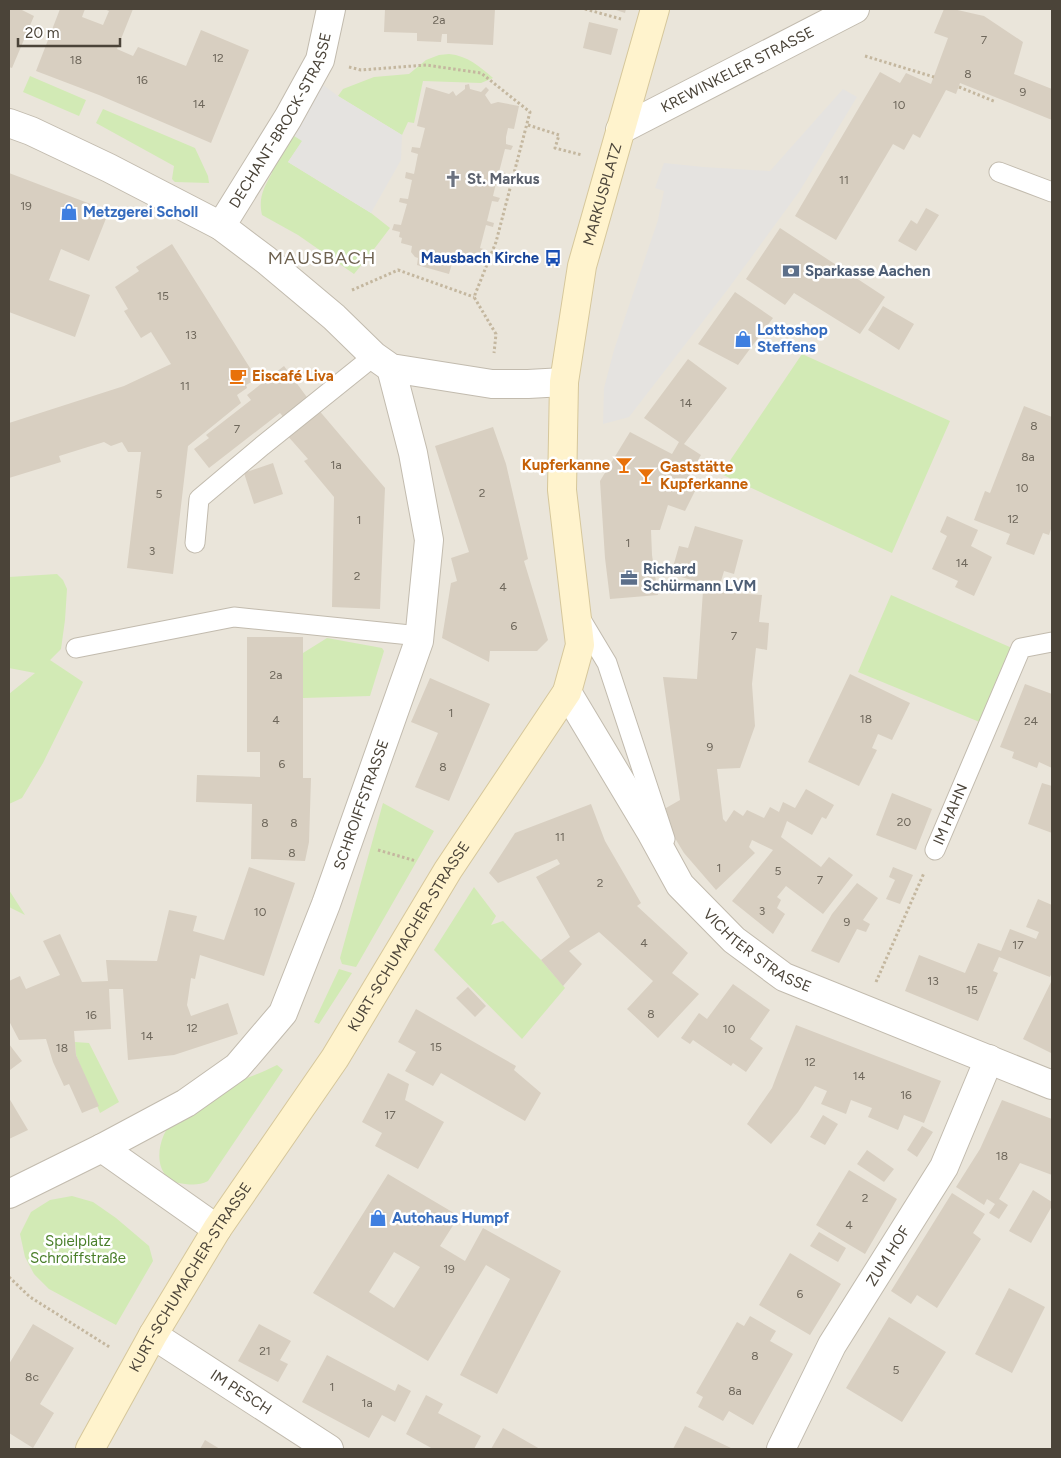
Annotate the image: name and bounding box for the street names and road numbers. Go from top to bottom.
street label: KREWINKELER STRASSE [658,23,817,116]
street label: DECHANT-BROCK-STRASSE [225,31,335,211]
street label: MARKUSPLATZ [579,141,625,248]
street label: SCHROIFFSTRASSE [330,737,392,872]
street label: IM HAHN [929,781,971,847]
street label: KURT-SCHUMACHER-STRASSE [344,838,473,1035]
street label: VICHTER STRASSE [699,905,814,996]
street label: KURT-SCHUMACHER-STRASSE [125,1179,255,1375]
street label: ZUM HOF [862,1223,914,1289]
street label: IM PESCH [207,1366,275,1418]

